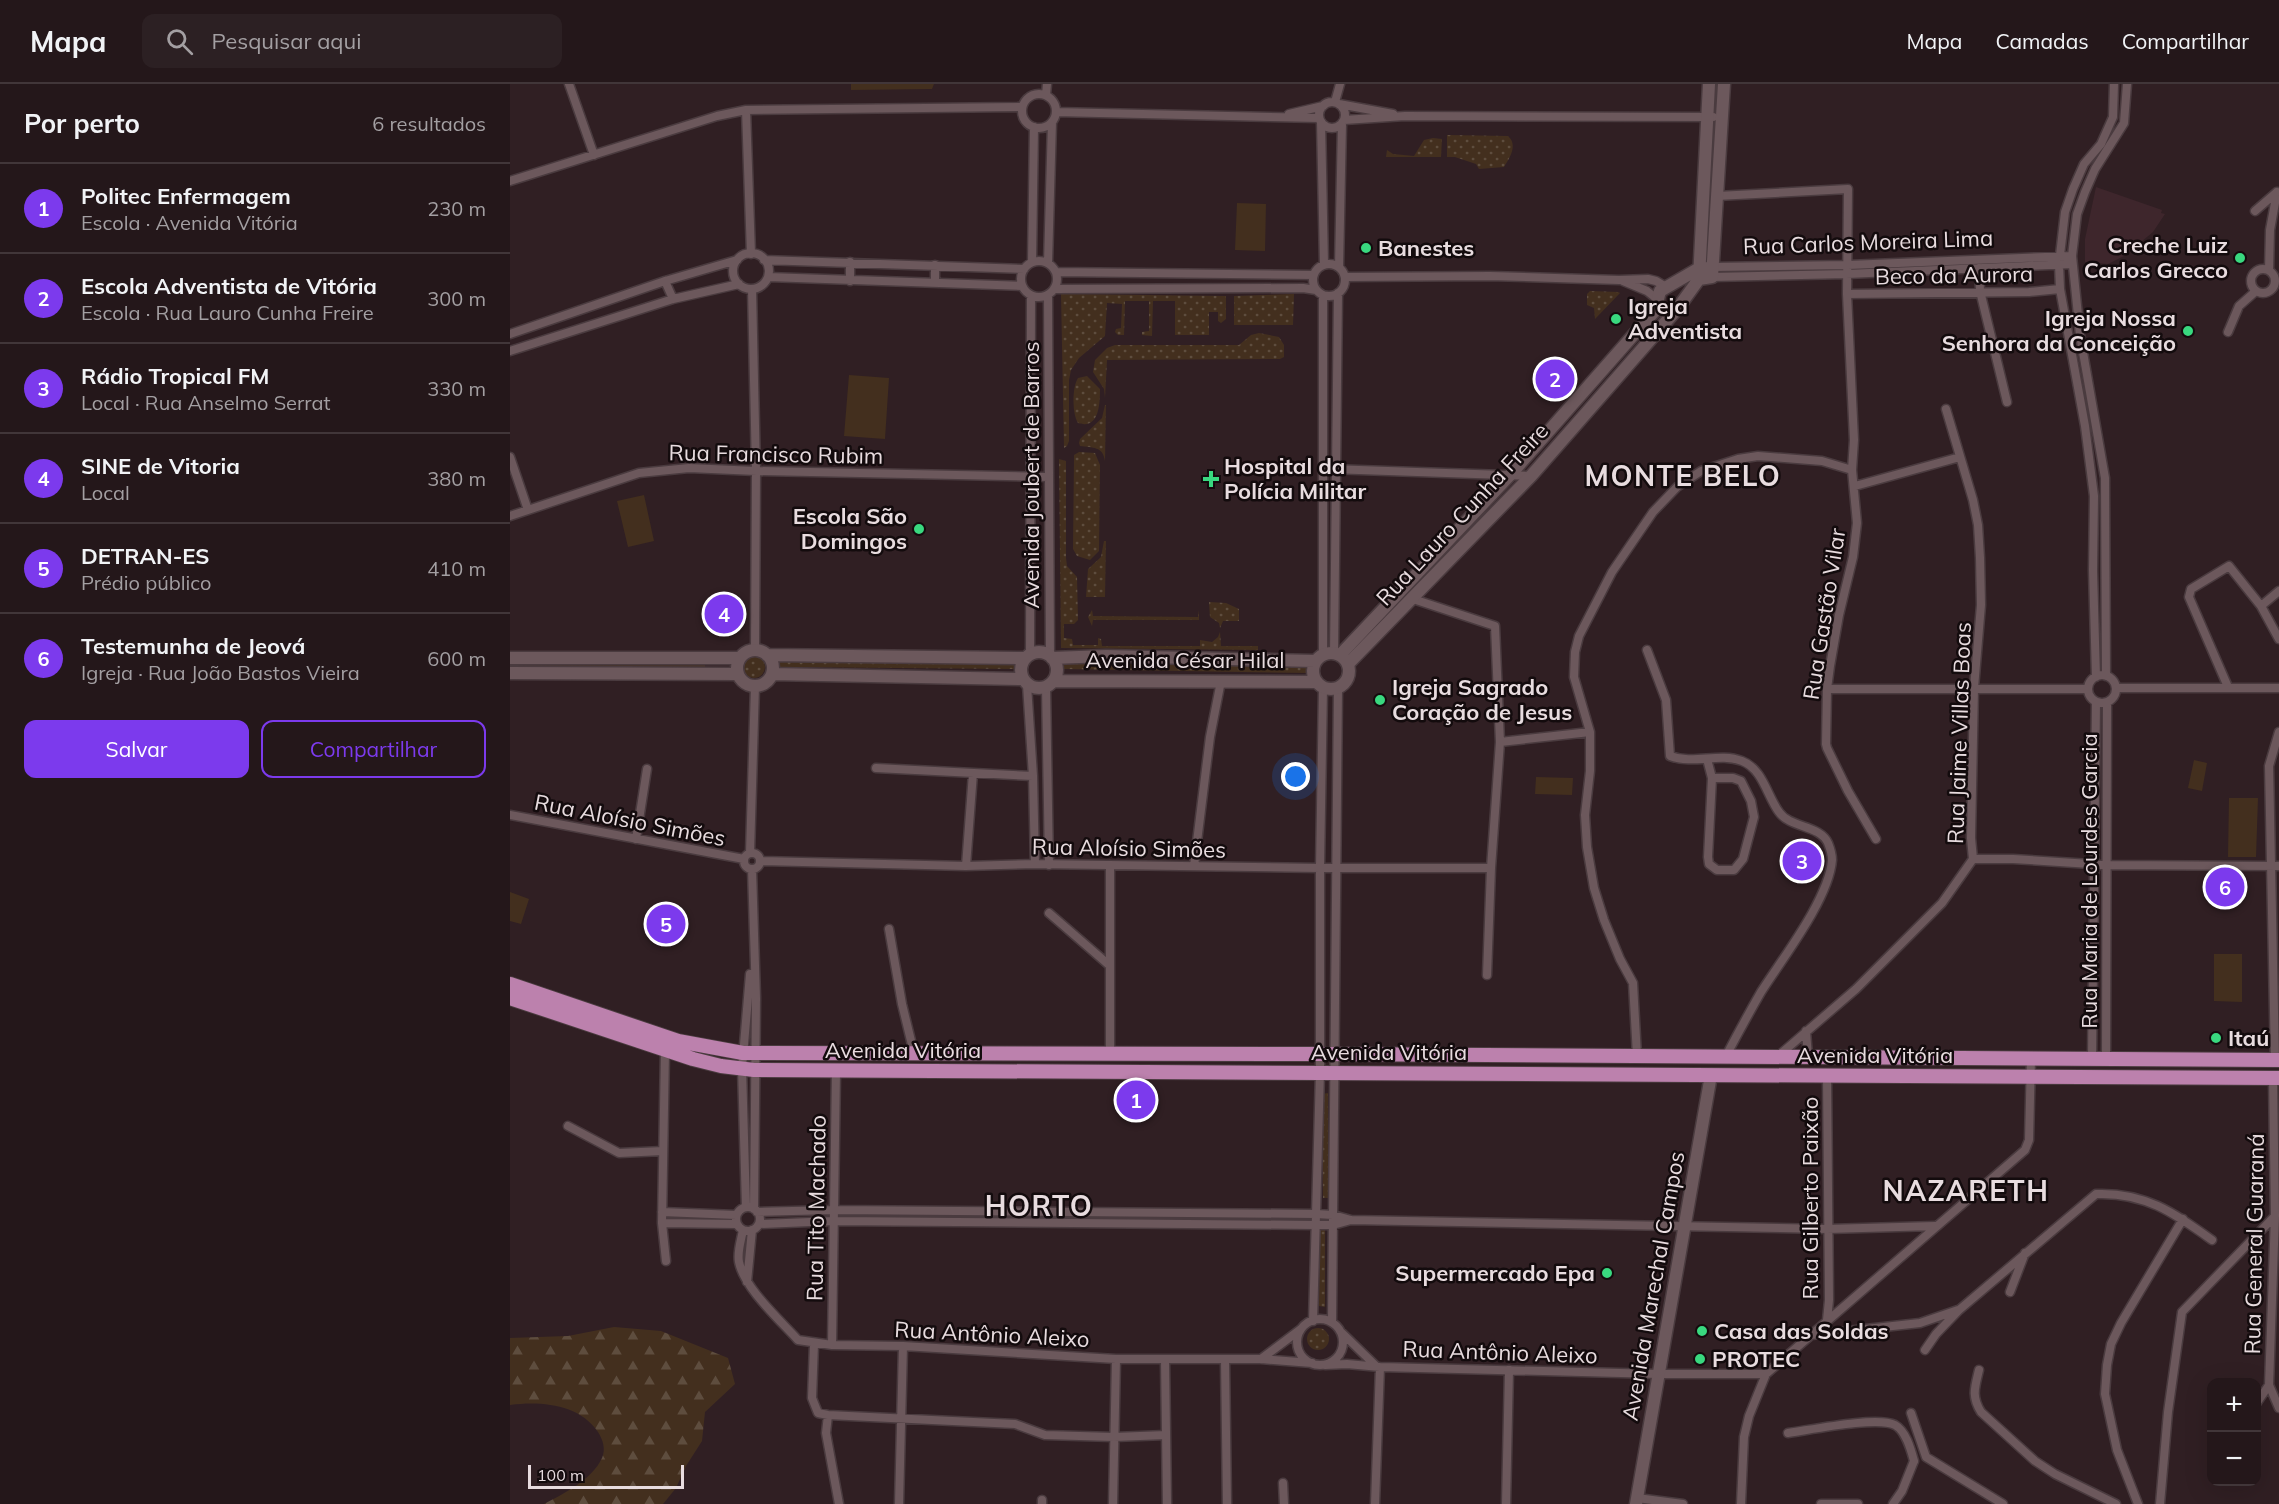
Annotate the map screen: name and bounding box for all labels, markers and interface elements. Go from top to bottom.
search box [142,14,562,68]
text: Mapa [30,24,106,59]
icon: search [163,25,196,58]
text: Pesquisar aqui [211,27,361,55]
text: Mapa [1907,28,1962,54]
text: Camadas [1995,28,2089,54]
text: Compartilhar [2122,28,2249,54]
text: Por perto [24,107,140,140]
text: 6 resultados [372,111,486,136]
text: Politec Enfermagem [81,182,291,210]
text: 1 [38,196,50,221]
text: 230 m [427,196,486,221]
text: Escola · Avenida Vitória [81,210,298,235]
street label: Rua Carlos Moreira Lima [1742,224,1994,260]
place label: Creche Luiz Carlos Grecco [2084,231,2228,284]
place label: Banestes [1378,234,1474,262]
marker: Banestes [1359,241,1373,255]
marker: Creche Luiz Carlos Grecco [2233,251,2247,265]
street label: Beco da Aurora [1875,260,2033,290]
text: Escola Adventista de Vitória [81,272,377,300]
text: 2 [38,286,50,311]
text: 300 m [427,286,486,311]
place label: Igreja Adventista [1628,292,1742,345]
text: Escola · Rua Lauro Cunha Freire [81,300,374,325]
place label: Igreja Nossa Senhora da Conceição [1942,304,2176,357]
marker: Igreja Adventista [1609,312,1623,326]
marker: Igreja Nossa Senhora da Conceição [2181,324,2195,338]
street label: Avenida Joubert de Barros [1017,341,1045,609]
pin: 2 [1536,356,1574,402]
text: Rádio Tropical FM [81,362,269,390]
text: 3 [38,376,50,401]
text: 330 m [427,376,486,401]
text: Local · Rua Anselmo Serrat [81,390,330,415]
street label: Rua Lauro Cunha Freire [1370,417,1554,611]
street label: Rua Francisco Rubim [668,438,884,470]
text: SINE de Vitoria [81,452,240,480]
place label: Hospital da Polícia Militar [1224,452,1366,505]
district label: MONTE BELO [1585,458,1781,493]
text: 4 [38,466,50,491]
text: 380 m [427,466,486,491]
marker: Hospital da Polícia Militar [1202,470,1220,488]
text: Local [81,480,130,505]
place label: Escola São Domingos [793,502,907,555]
marker: Escola São Domingos [912,522,926,536]
street label: Rua Gastão Vilar [1797,526,1851,702]
text: DETRAN-ES [81,542,209,570]
text: 5 [38,556,50,581]
text: 410 m [427,556,486,581]
text: Prédio público [81,570,211,595]
pin: 4 [704,592,744,636]
street label: Rua Jaime Villas Boas [1941,622,1977,844]
text: Testemunha de Jeová [81,632,305,660]
text: 6 [38,646,50,671]
text: 600 m [427,646,486,671]
street label: Avenida César Hilal [1085,646,1285,674]
text: Igreja · Rua João Bastos Vieira [81,660,360,685]
place label: Igreja Sagrado Coração de Jesus [1392,673,1572,726]
marker: Igreja Sagrado Coração de Jesus [1373,693,1387,707]
button: Salvar [24,720,249,778]
button: Compartilhar [261,720,486,778]
street label: Rua Maria de Lourdes Garcia [2075,733,2103,1029]
your location [1281,762,1310,791]
street label: Rua Aloísio Simões [532,788,728,852]
street label: Rua Aloísio Simões [1032,832,1226,864]
pin: 3 [1782,838,1822,884]
pin: 6 [2206,864,2244,910]
pin: 5 [646,902,686,946]
place label: Itaú [2228,1024,2269,1052]
marker: Itaú [2209,1031,2223,1045]
street label: Avenida Vitória [825,1036,981,1064]
street label: Avenida Vitória [1311,1038,1467,1066]
street label: Avenida Vitória [1797,1041,1953,1069]
pin: 1 [1116,1078,1156,1122]
street label: Rua Gilberto Paixão [1796,1097,1824,1299]
street label: Rua Tito Machado [800,1115,832,1301]
street label: Rua General Guaraná [2238,1133,2270,1355]
street label: Avenida Marechal Campos [1616,1149,1690,1423]
district label: NAZARETH [1883,1173,2049,1208]
district label: HORTO [985,1188,1093,1223]
place label: Supermercado Epa [1395,1259,1595,1287]
marker: Supermercado Epa [1600,1266,1614,1280]
street label: Rua Antônio Aleixo [894,1315,1090,1353]
place label: Casa das Soldas [1714,1317,1889,1345]
marker: Casa das Soldas [1695,1324,1709,1338]
street label: Rua Antônio Aleixo [1402,1335,1598,1369]
place label: PROTEC [1712,1345,1800,1373]
marker: PROTEC [1693,1352,1707,1366]
map controls [2207,1378,2261,1486]
button: + [2207,1378,2261,1432]
button: − [2207,1432,2261,1486]
scale bar [528,1462,684,1490]
text: 100 m [537,1465,584,1485]

